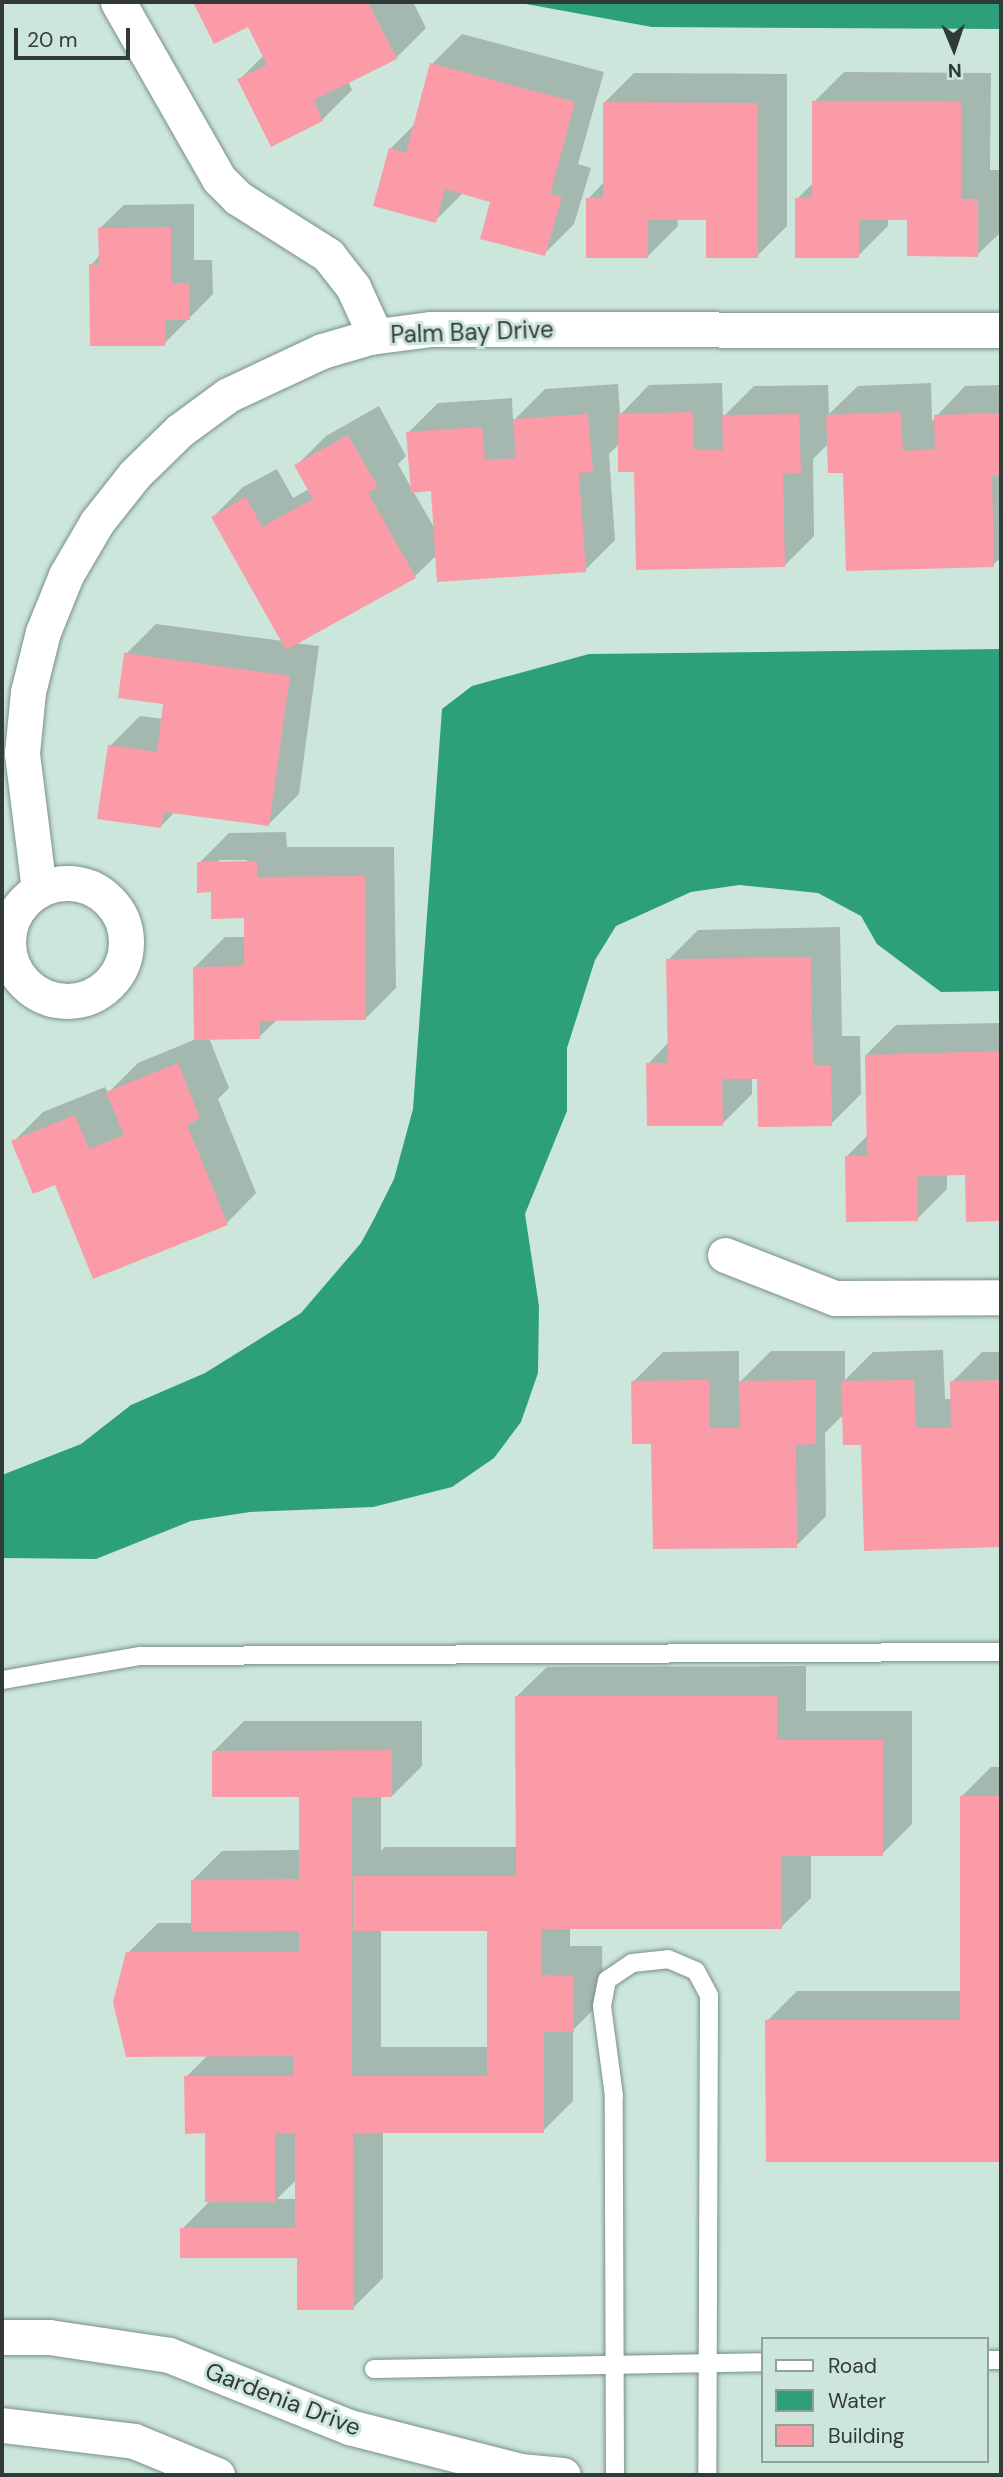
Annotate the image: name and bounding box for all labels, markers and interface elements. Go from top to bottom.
scale bar [18,14,133,58]
north arrow [919,14,989,84]
text: 20 m [27,26,78,54]
text: N [947,58,962,83]
street label: Palm Bay Drive [390,315,554,349]
legend [762,2337,989,2463]
text: Road [828,2352,877,2380]
street label: Gardenia Drive [201,2356,365,2442]
text: Water [828,2387,886,2415]
text: Building [828,2422,904,2450]

